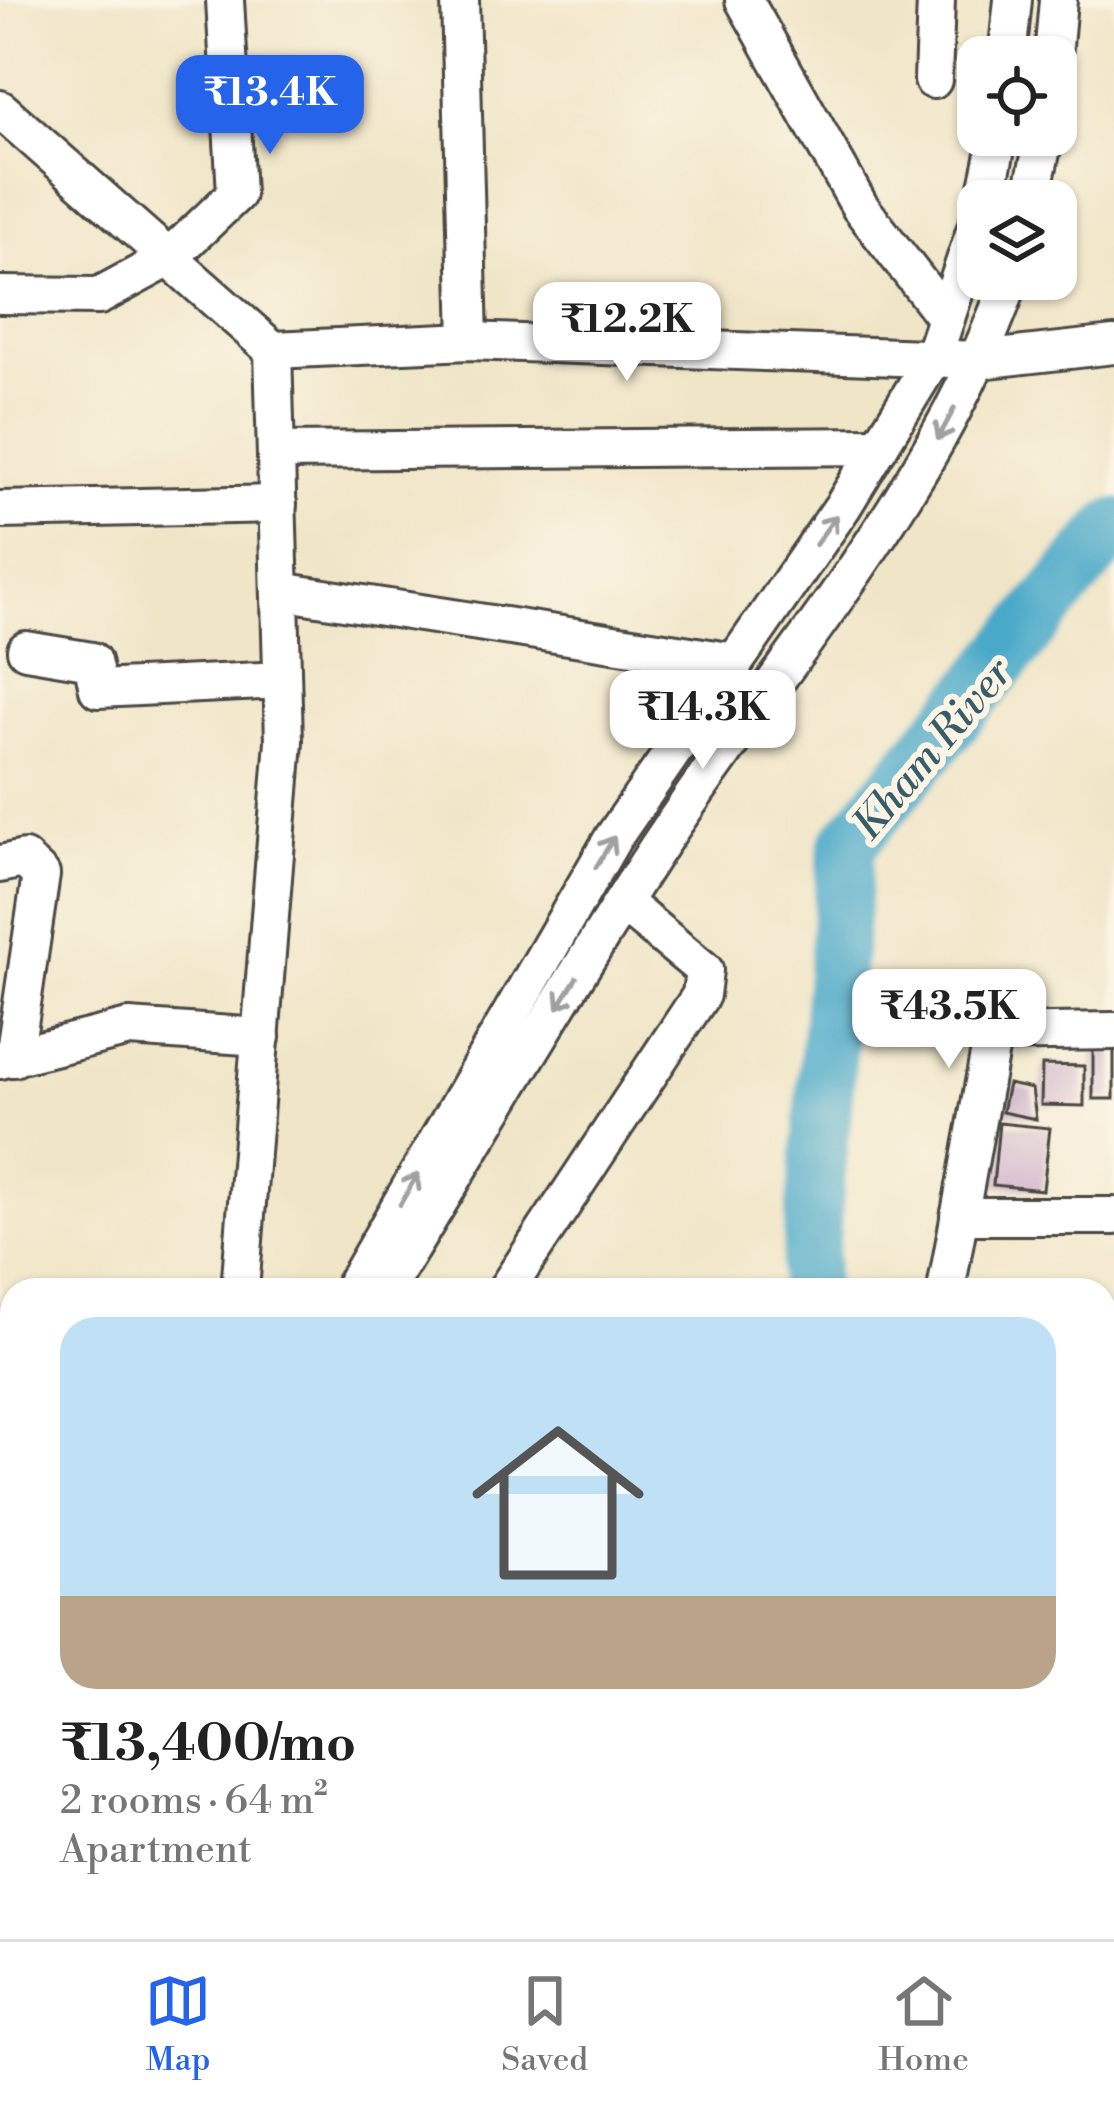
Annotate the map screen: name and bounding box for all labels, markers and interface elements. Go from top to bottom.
map controls [957,36,1077,300]
button: locate [957,36,1077,156]
pin: ₹13.4K [172,55,368,157]
text: ₹13.4K [203,69,337,118]
button: layers [957,180,1077,300]
pin: ₹12.2K [529,282,725,384]
text: ₹12.2K [560,296,694,345]
one-way arrow [934,406,957,441]
one-way arrow [813,514,838,547]
water label: Kham River [842,647,1025,851]
pin: ₹14.3K [605,670,801,772]
text: ₹14.3K [637,684,769,733]
one-way arrow [594,835,618,870]
pin: ₹43.5K [851,969,1047,1071]
one-way arrow [555,975,579,1009]
text: ₹43.5K [879,983,1019,1032]
one-way arrow [398,1172,422,1207]
icon: home [450,1395,666,1611]
text: ₹13,400/mo [60,1713,356,1777]
text: 2 rooms · 64 m² [60,1777,328,1826]
text: Apartment [60,1826,252,1875]
tab: Map [145,1968,211,2081]
tab: Saved [501,1968,588,2081]
tab: Home [878,1968,969,2081]

